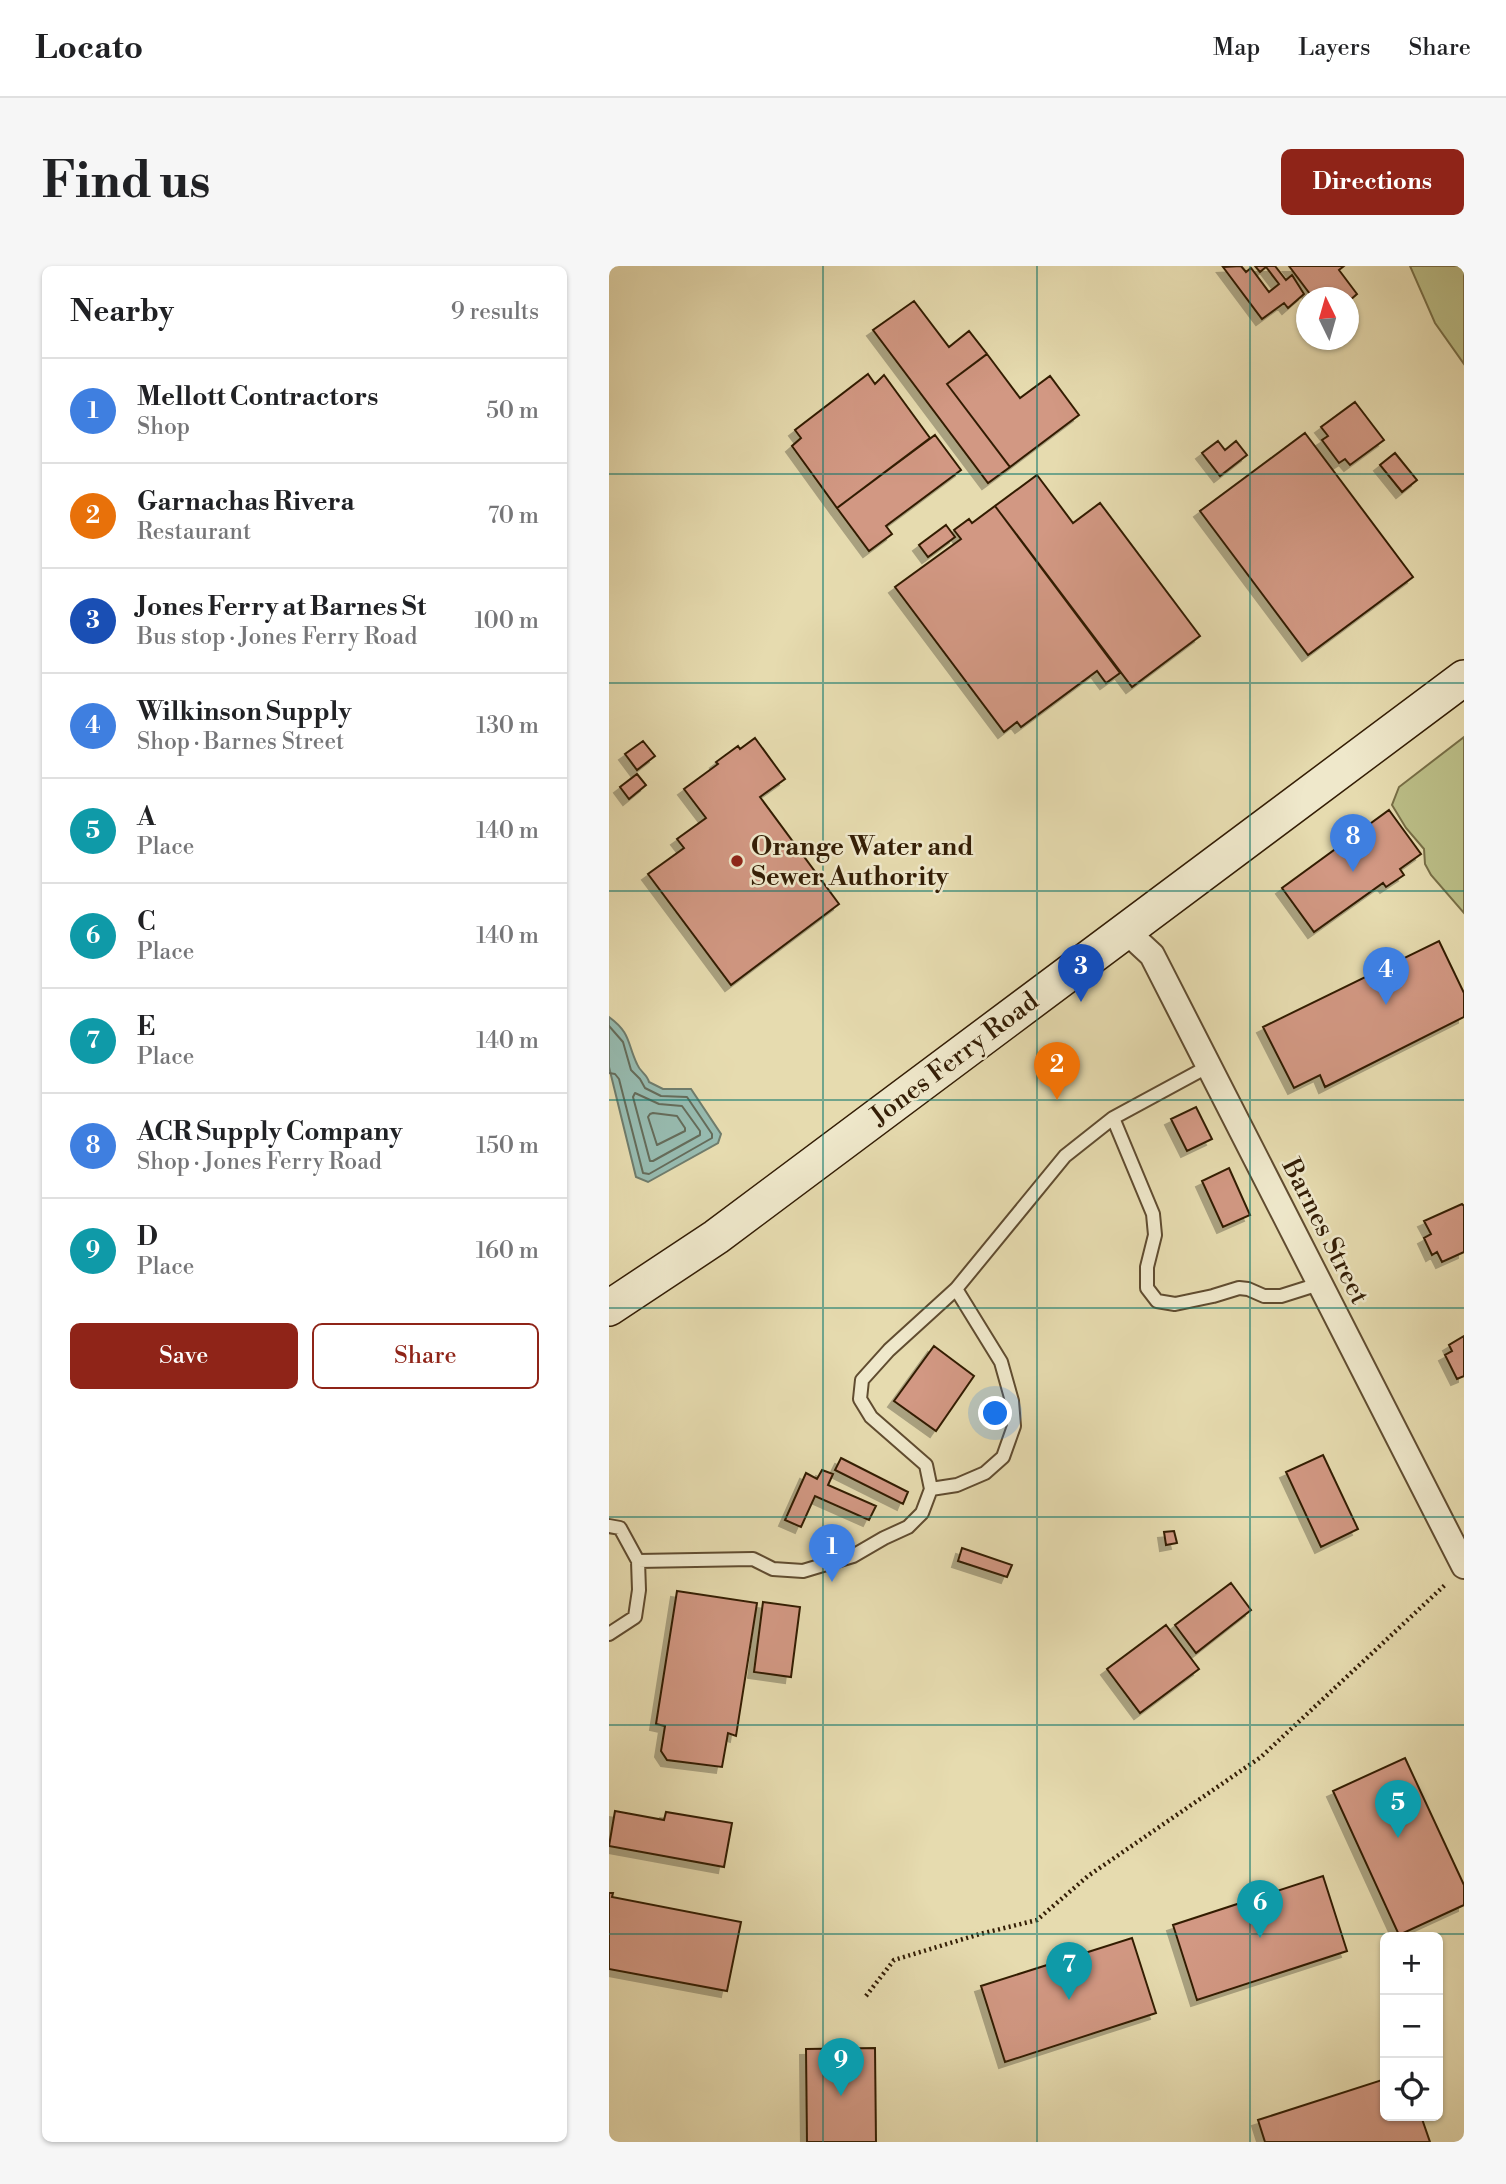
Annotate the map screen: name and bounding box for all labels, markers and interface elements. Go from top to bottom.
text: Locato [35,28,143,69]
text: Map [1213,33,1260,63]
text: Layers [1298,33,1370,63]
text: Share [1408,33,1471,63]
button: Directions [1281,149,1464,215]
text: Find us [42,152,211,213]
north arrow [1296,287,1359,350]
text: Nearby [70,293,174,331]
text: 9 results [451,298,539,326]
text: Mellott Contractors [137,381,378,413]
text: 1 [87,397,99,425]
text: 50 m [486,397,539,425]
text: Shop [137,413,190,441]
text: Garnachas Rivera [137,486,355,518]
text: 2 [86,502,100,530]
text: 70 m [488,502,539,530]
text: Restaurant [137,518,251,546]
text: Jones Ferry at Barnes St [137,591,426,623]
text: 3 [86,607,100,635]
text: 100 m [474,607,539,635]
text: Bus stop · Jones Ferry Road [137,623,417,651]
text: Wilkinson Supply [137,696,351,728]
text: 4 [85,712,101,740]
text: 130 m [476,712,539,740]
text: Shop · Barnes Street [137,728,344,756]
text: A [137,801,156,833]
pin: 8 [1330,814,1376,872]
text: 5 [86,817,100,845]
text: 140 m [476,817,539,845]
place label: Orange Water and Sewer Authority [751,831,974,893]
text: Place [137,833,194,861]
marker: Orange Water and Sewer Authority [729,853,745,869]
text: C [137,906,156,938]
text: 6 [86,922,100,950]
text: 140 m [476,922,539,950]
text: Place [137,938,194,966]
pin: 3 [1058,944,1104,1002]
pin: 4 [1363,947,1409,1005]
street label: Jones Ferry Road [864,985,1045,1133]
text: E [137,1011,155,1043]
text: 7 [86,1027,100,1055]
text: 140 m [476,1027,539,1055]
pin: 2 [1034,1042,1080,1100]
text: Place [137,1043,194,1071]
text: ACR Supply Company [137,1116,403,1148]
text: 8 [86,1132,100,1160]
text: 150 m [476,1132,539,1160]
text: Shop · Jones Ferry Road [137,1148,382,1176]
street label: Barnes Street [1274,1152,1375,1310]
text: D [137,1221,158,1253]
text: 9 [86,1237,100,1265]
text: 160 m [476,1237,539,1265]
text: Place [137,1253,194,1281]
button: Save [70,1323,298,1389]
button: Share [312,1323,539,1389]
your location [978,1396,1012,1430]
pin: 1 [809,1524,855,1582]
pin: 5 [1375,1780,1421,1838]
pin: 6 [1237,1880,1283,1938]
map controls [1380,1932,1443,2121]
button: + [1380,1932,1443,1995]
pin: 7 [1046,1942,1092,2000]
button: − [1380,1995,1443,2058]
pin: 9 [818,2038,864,2096]
button: locate [1380,2058,1443,2121]

